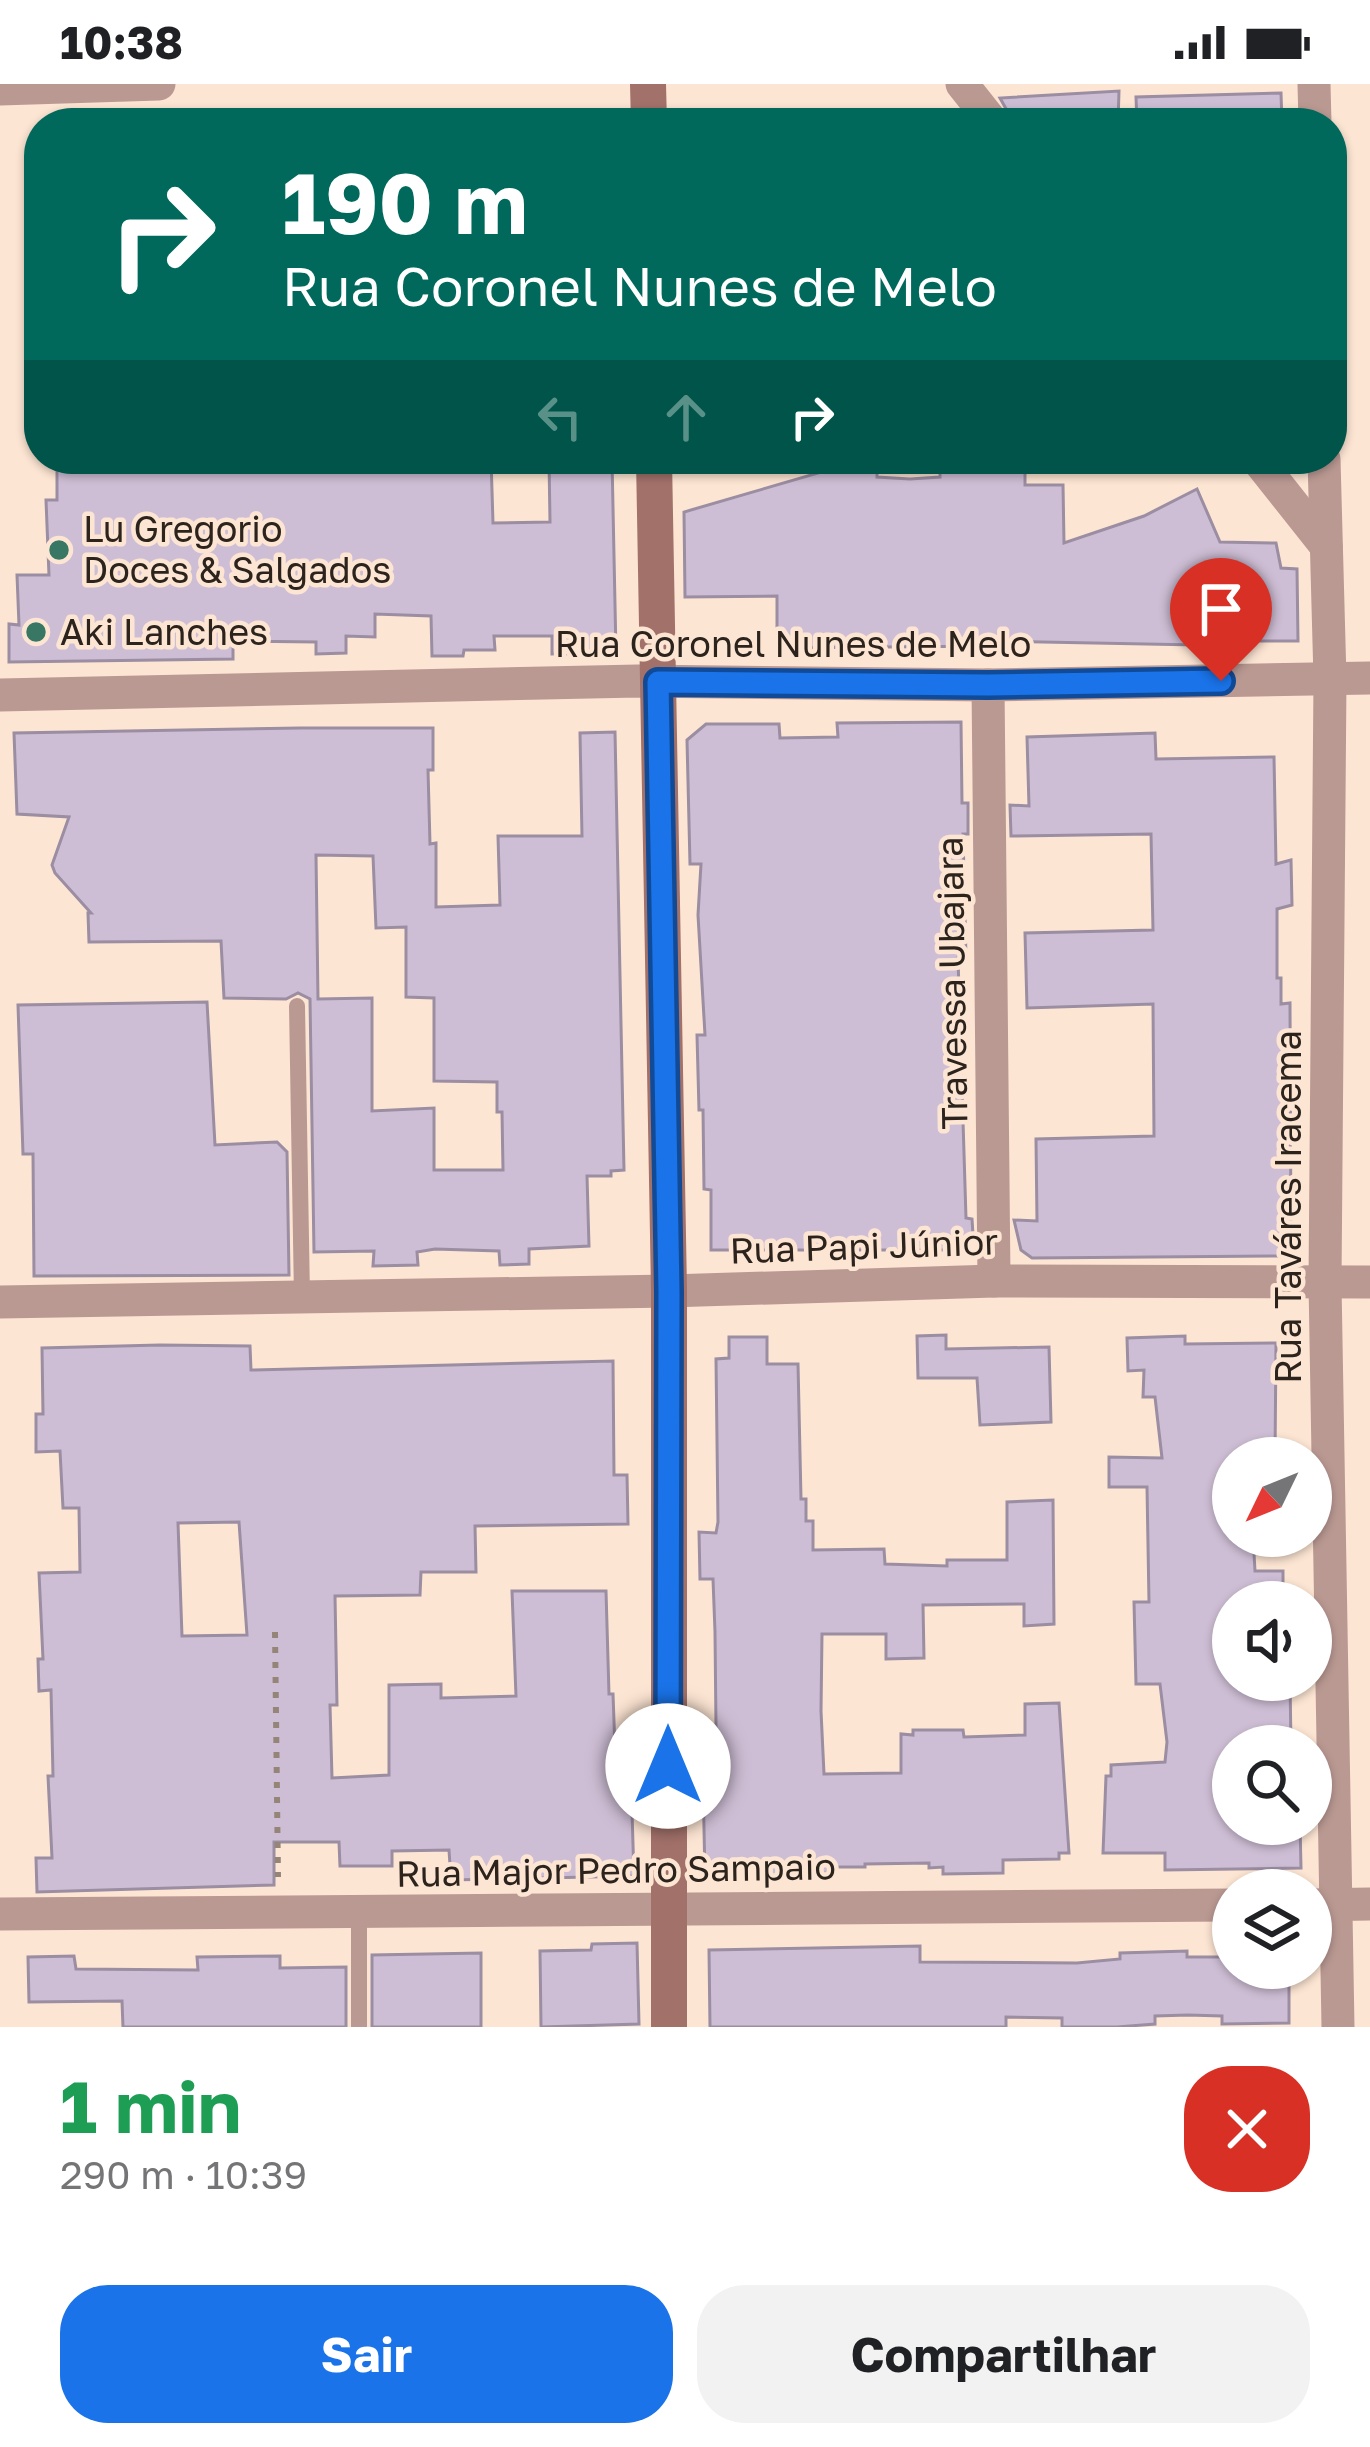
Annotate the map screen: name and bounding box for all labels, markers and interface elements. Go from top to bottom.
text: 10:38 [60,15,183,69]
text: 190 m [282,152,528,252]
icon: right [84,156,240,312]
text: Rua Coronel Nunes de Melo [282,253,997,318]
icon: left [527,384,593,450]
icon: ahead [653,384,719,450]
icon: right [779,384,845,450]
place label: Lu Gregorio Doces & Salgados [83,507,391,591]
marker: Lu Gregorio Doces & Salgados [46,537,72,563]
pin [1170,558,1272,681]
icon: arrive [1188,576,1254,642]
place label: Aki Lanches [60,610,268,653]
marker: Aki Lanches [23,619,49,645]
street label: Rua Coronel Nunes de Melo [555,622,1031,665]
street label: Travessa Ubajara [927,836,976,1130]
street label: Rua Taváres Iracema [1266,1030,1309,1384]
street label: Rua Papi Júnior [729,1219,999,1272]
north arrow [1212,1437,1332,1557]
map controls [1212,1437,1332,1989]
button: sound [1212,1581,1332,1701]
position arrow [605,1703,731,1829]
button: search [1212,1725,1332,1845]
street label: Rua Major Pedro Sampaio [396,1844,836,1895]
button: layers [1212,1869,1332,1989]
text: 1 min [60,2062,241,2149]
button: close [1184,2066,1310,2192]
text: 290 m · 10:39 [60,2151,307,2198]
button: Sair [60,2285,673,2423]
button: Compartilhar [697,2285,1310,2423]

